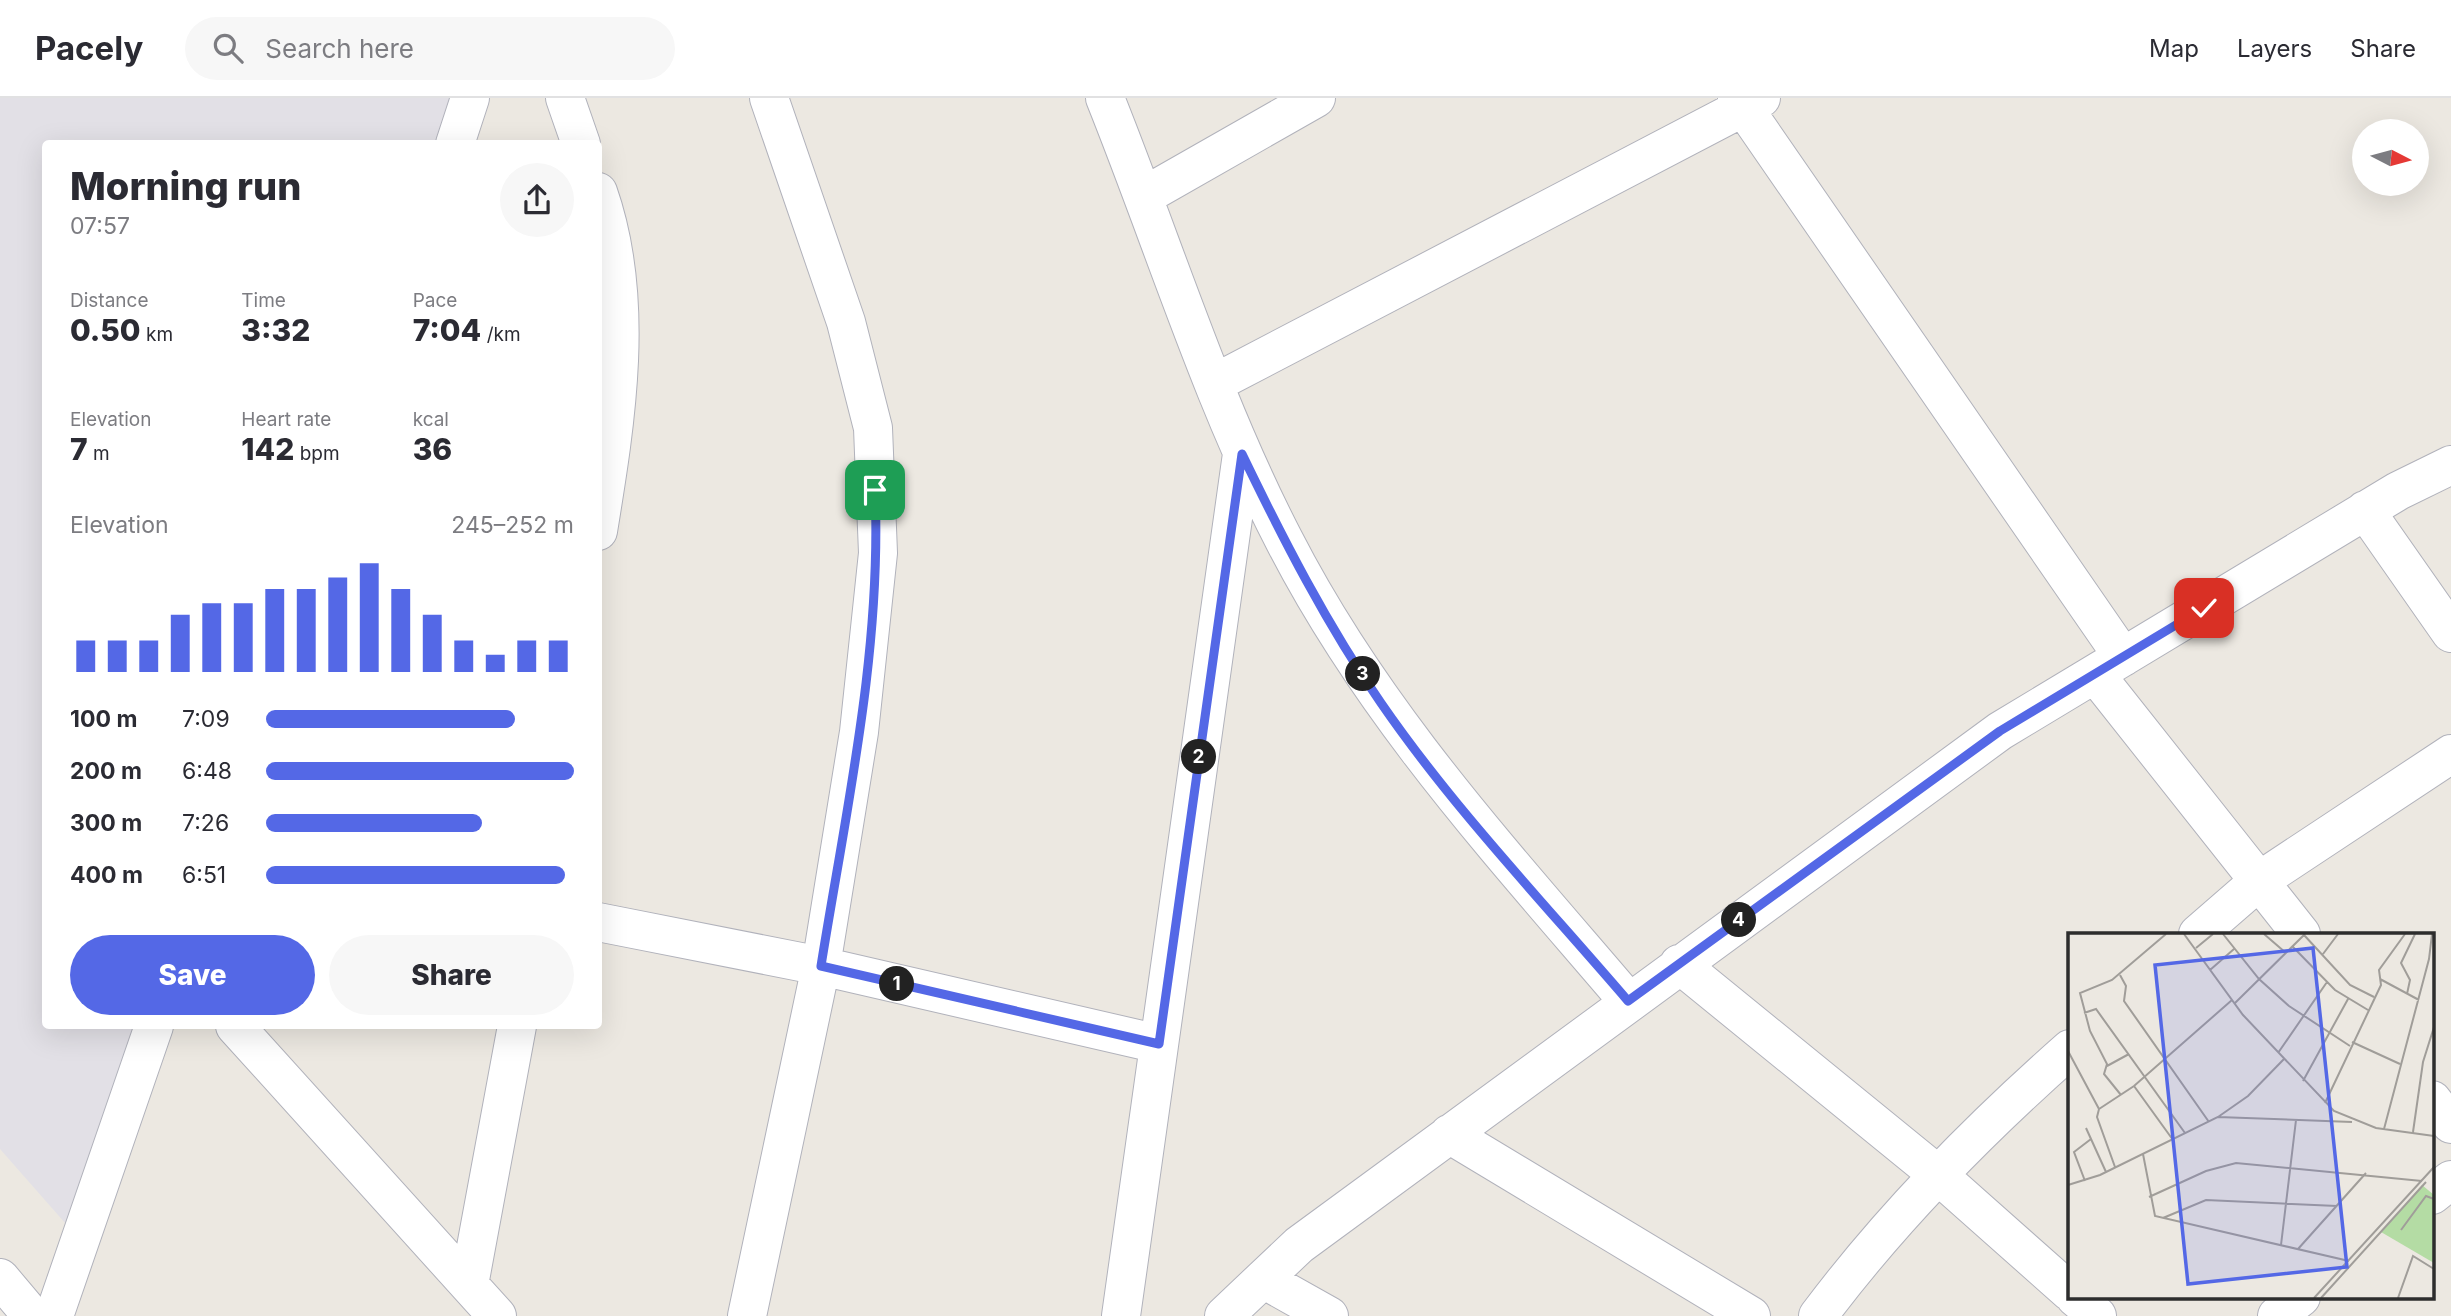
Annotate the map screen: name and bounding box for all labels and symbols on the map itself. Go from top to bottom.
north arrow [2352,119,2429,196]
pin [845,460,905,520]
pin [2174,578,2234,638]
pin: 3 [1346,656,1380,692]
pin: 2 [1182,740,1216,774]
pin: 4 [1722,902,1756,938]
inset map [2068,933,2434,1298]
pin: 1 [880,966,914,1001]

